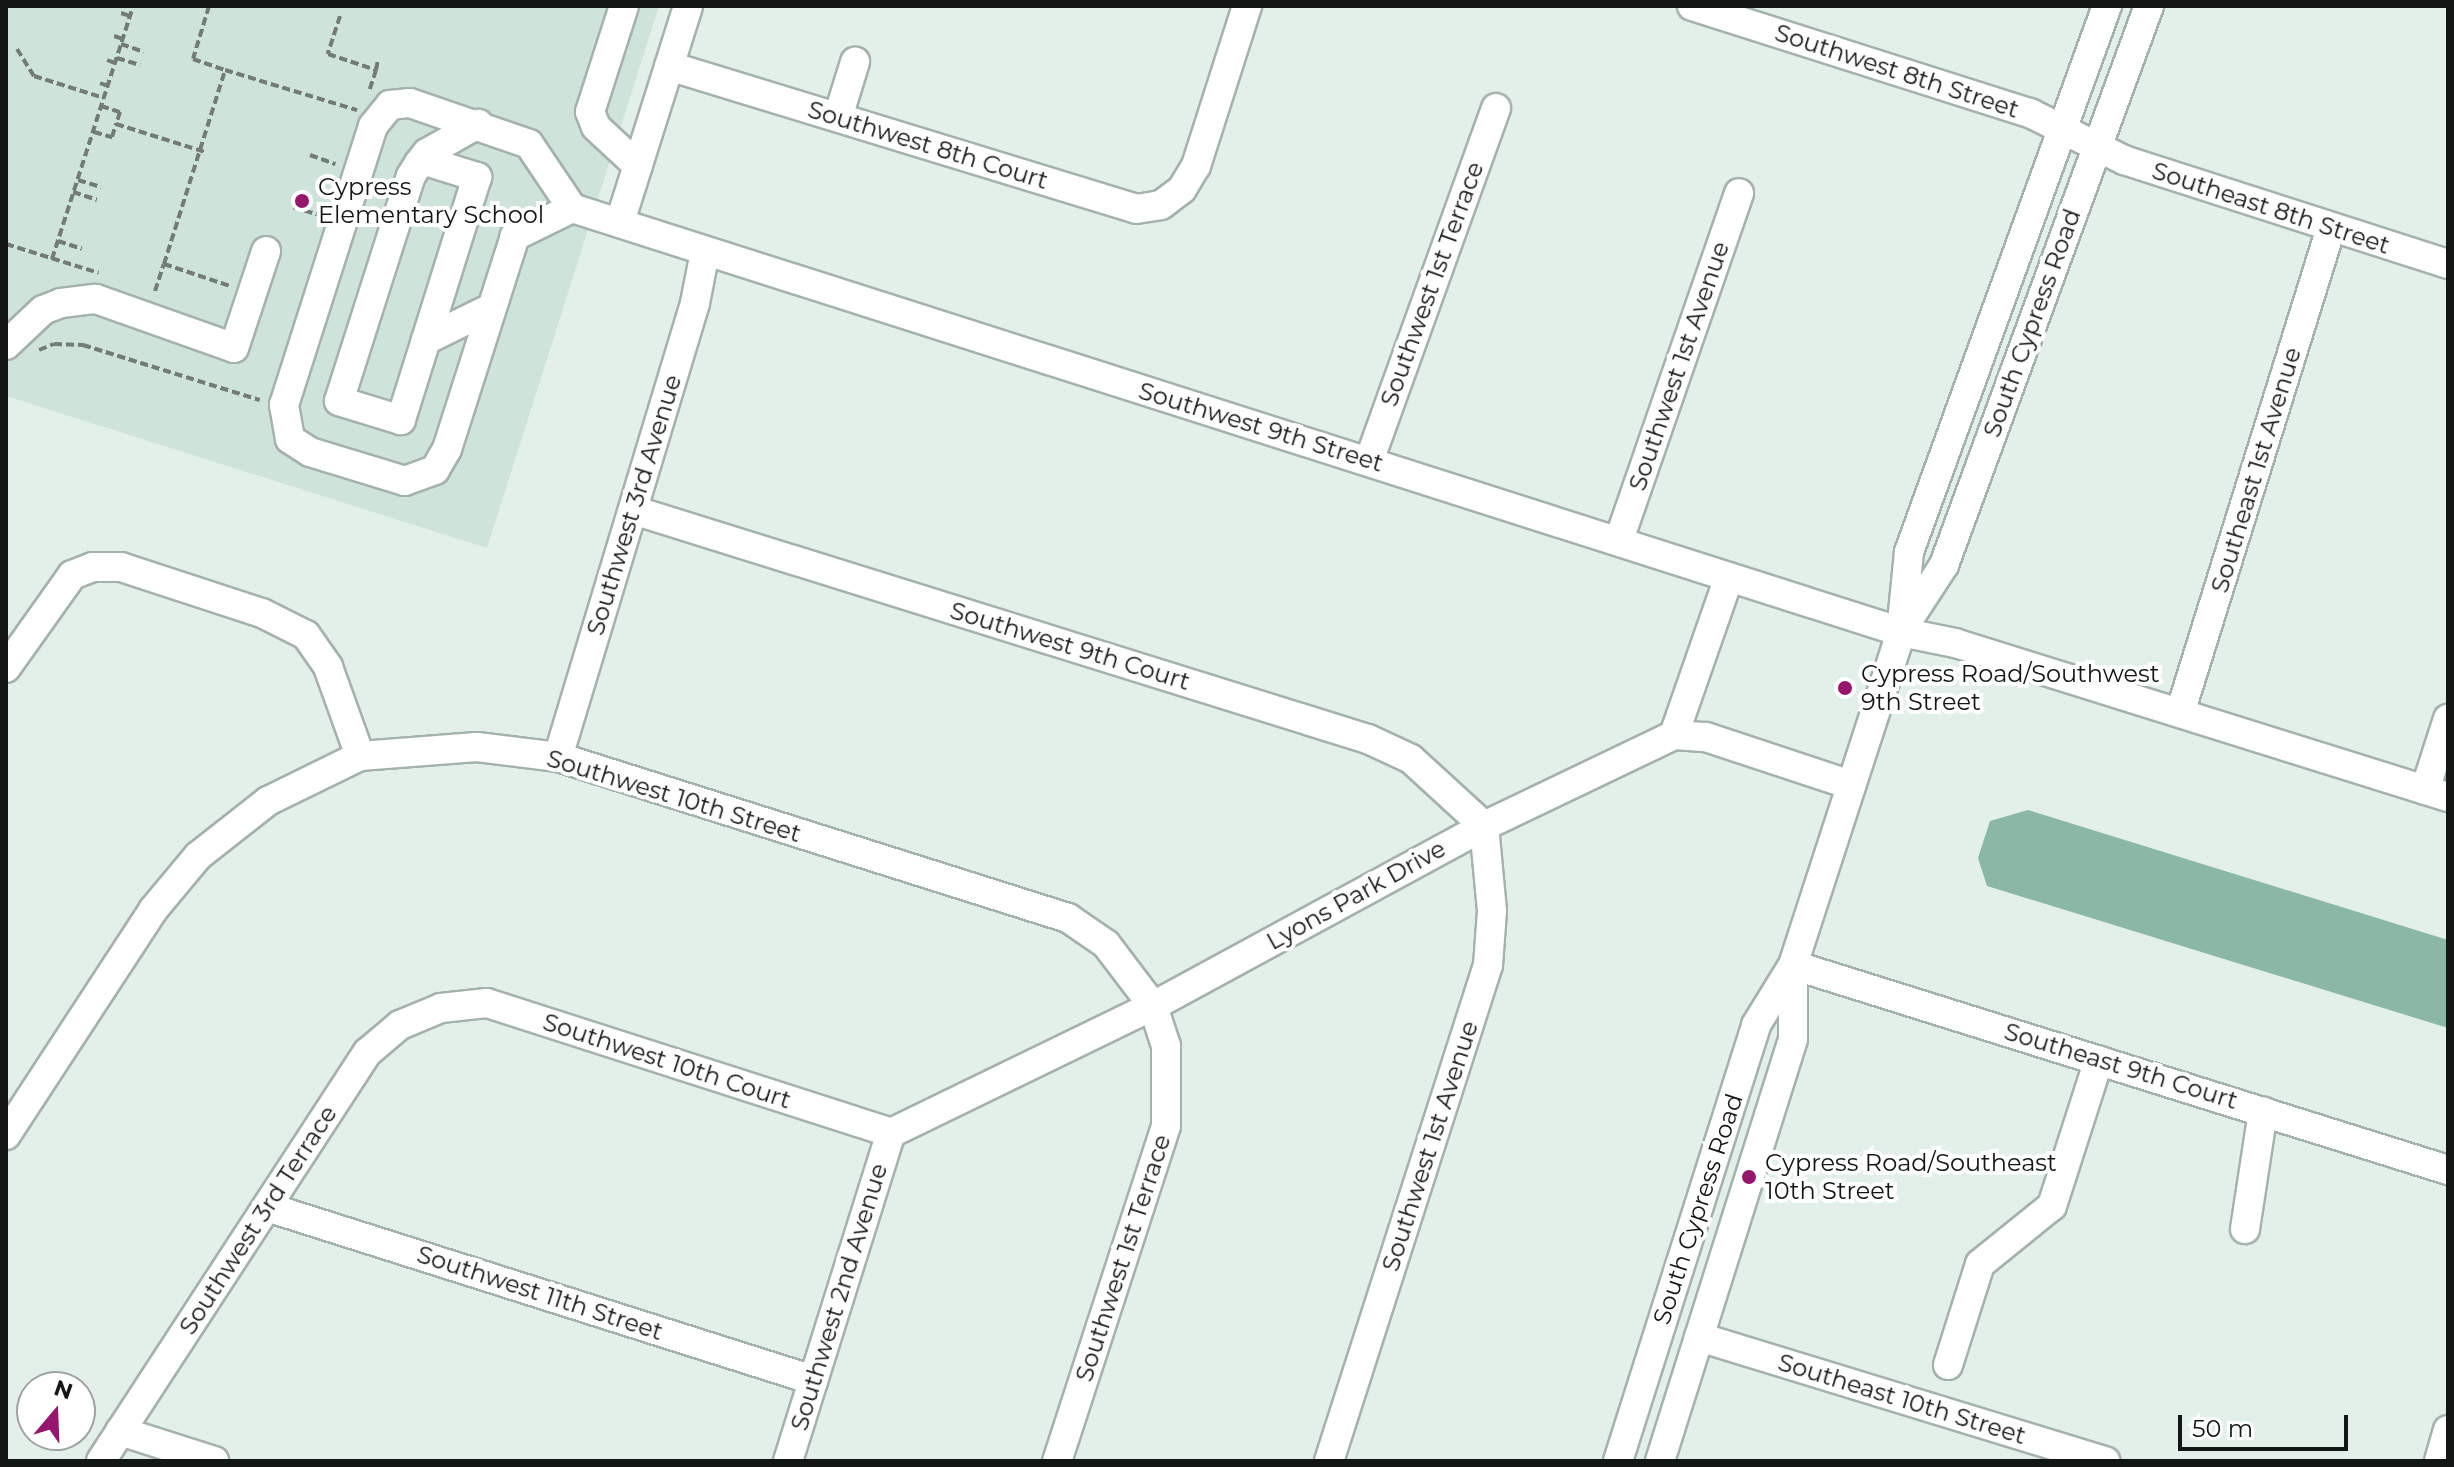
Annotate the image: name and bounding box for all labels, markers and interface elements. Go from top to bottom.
street label: Southwest 8th Street [1771,18,2023,124]
street label: Southwest 8th Court [804,95,1052,195]
street label: Southeast 8th Street [2149,156,2393,260]
street label: Southwest 1st Terrace [1374,158,1490,410]
place label: Cypress Elementary School [318,173,544,229]
marker: Cypress Elementary School [293,192,311,210]
street label: South Cypress Road [1977,205,2087,441]
street label: Southwest 1st Avenue [1623,238,1735,494]
street label: Southeast 1st Avenue [2205,344,2307,596]
street label: Southwest 3rd Avenue [581,371,687,639]
street label: Southwest 9th Street [1135,376,1387,478]
street label: Southwest 9th Court [947,596,1193,696]
place label: Cypress Road/Southwest 9th Street [1861,660,2159,716]
marker: Cypress Road/Southwest 9th Street [1836,679,1854,697]
street label: Southwest 10th Street [543,744,805,848]
street label: Lyons Park Drive [1262,834,1450,956]
street label: Southwest 10th Court [539,1007,795,1115]
street label: Southwest 1st Avenue [1376,1017,1484,1275]
street label: Southeast 9th Court [2001,1017,2241,1115]
street label: South Cypress Road [1647,1090,1749,1328]
street label: Southwest 3rd Terrace [173,1100,343,1340]
street label: Southwest 1st Terrace [1069,1131,1177,1385]
place label: Cypress Road/Southeast 10th Street [1765,1149,2057,1205]
street label: Southwest 2nd Avenue [785,1160,893,1434]
marker: Cypress Road/Southeast 10th Street [1740,1168,1758,1186]
street label: Southwest 11th Street [413,1240,667,1346]
street label: Southeast 10th Street [1775,1348,2029,1450]
north arrow [16,1371,96,1451]
text: N [51,1374,76,1405]
scale bar [2182,1399,2352,1449]
text: 50 m [2192,1414,2253,1443]

